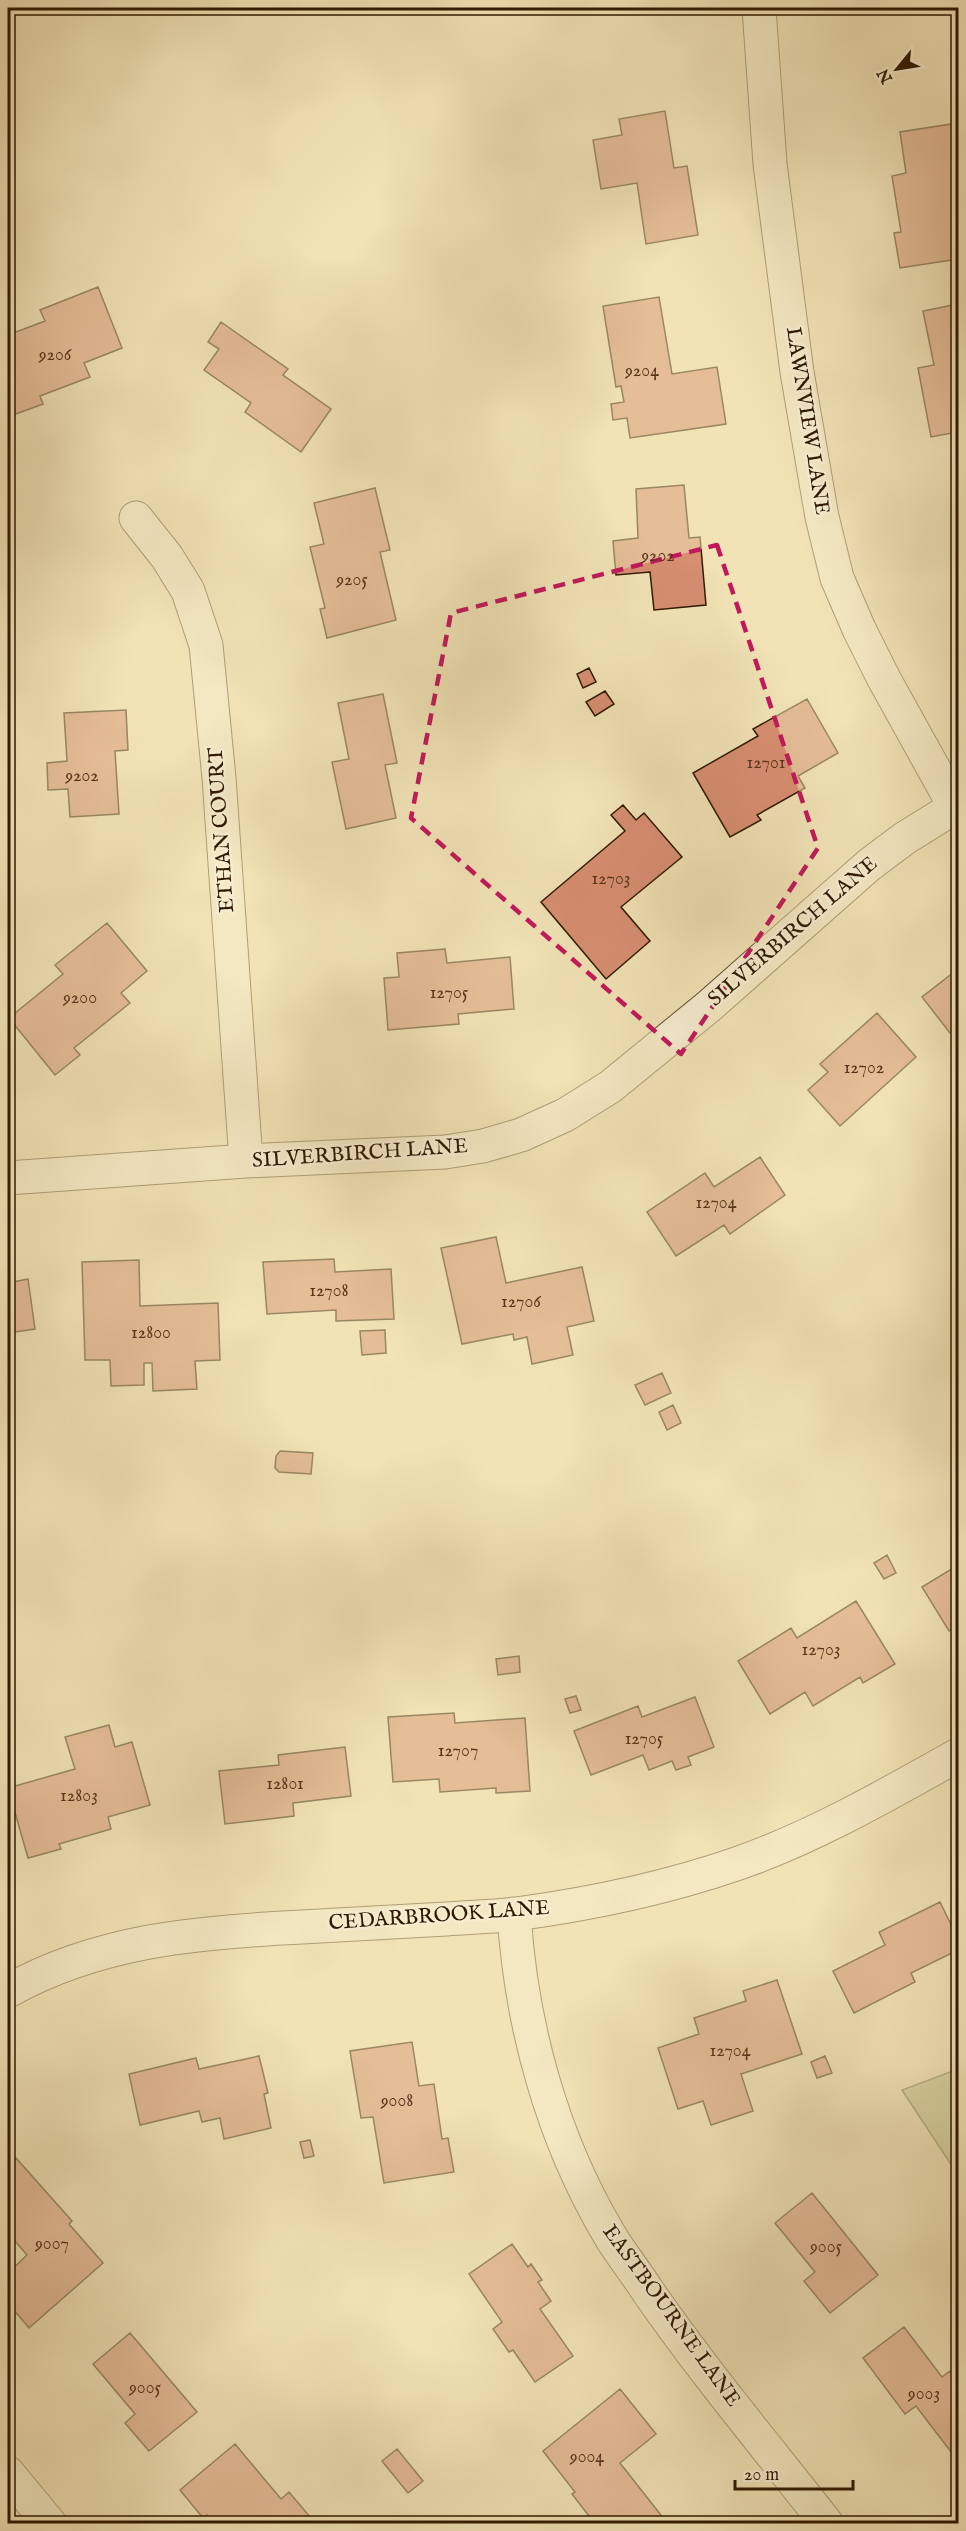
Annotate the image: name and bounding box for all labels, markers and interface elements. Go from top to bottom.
north arrow [867,39,927,99]
text: N [874,64,898,87]
street label: LAWNVIEW LANE [779,325,835,517]
house number: 9206 [38,344,72,367]
house number: 9204 [624,360,659,383]
house number: 9202 [640,545,675,568]
house number: 9205 [335,569,368,592]
street label: ETHAN COURT [203,746,241,914]
house number: 12701 [747,752,785,775]
house number: 9202 [64,765,99,788]
street label: SILVERBIRCH LANE [703,851,883,1013]
house number: 12703 [592,868,630,891]
house number: 12705 [430,982,469,1005]
house number: 9200 [62,987,97,1010]
house number: 12702 [844,1057,884,1080]
street label: SILVERBIRCH LANE [251,1133,469,1175]
house number: 12704 [695,1192,737,1215]
house number: 12708 [309,1280,349,1303]
house number: 12706 [501,1291,541,1314]
house number: 12800 [131,1322,171,1345]
house number: 12703 [802,1639,840,1662]
house number: 12705 [625,1728,664,1751]
house number: 12707 [438,1740,478,1763]
house number: 12801 [266,1773,304,1796]
house number: 12803 [60,1785,98,1808]
street label: CEDARBROOK LANE [328,1895,550,1937]
house number: 12704 [709,2040,751,2063]
house number: 9008 [380,2090,413,2113]
street label: EASTBOURNE LANE [596,2220,746,2412]
house number: 9007 [34,2233,69,2256]
house number: 9005 [809,2236,843,2259]
house number: 9005 [128,2377,162,2400]
house number: 9003 [907,2383,940,2406]
house number: 9004 [569,2446,604,2469]
scale bar [735,2453,854,2491]
text: 20 m [744,2464,779,2487]

